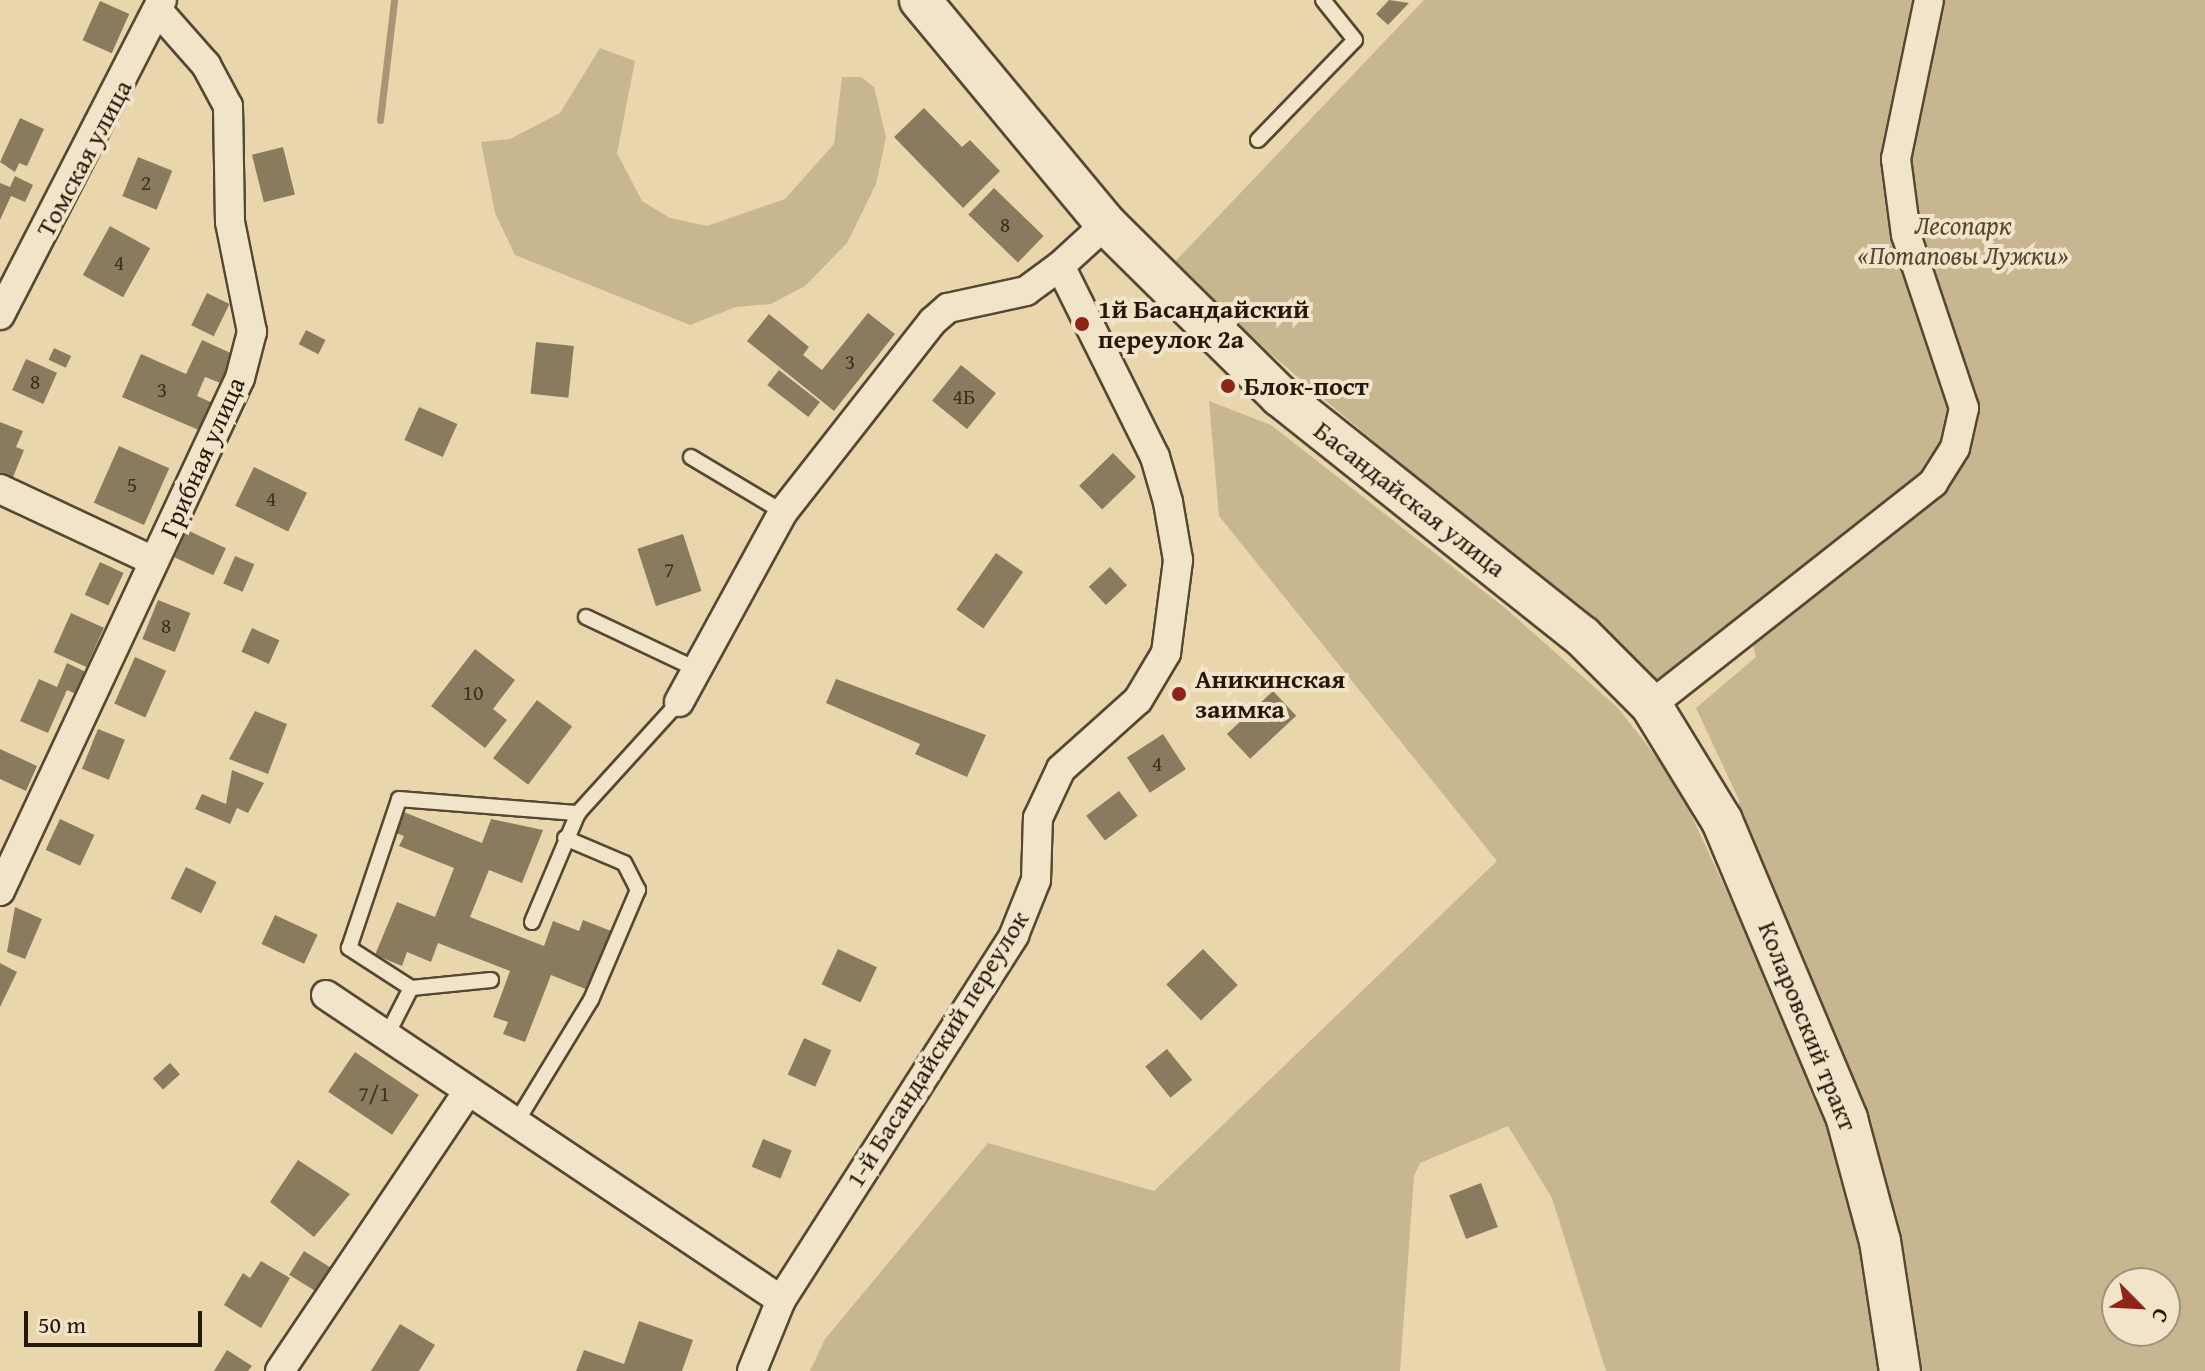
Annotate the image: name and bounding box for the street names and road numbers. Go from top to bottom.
street label: Томская улица [30,74,138,242]
street label: Грибная улица [153,372,251,542]
street label: Басандайская улица [1308,414,1512,584]
street label: 1-й Басандайский переулок [839,905,1035,1193]
street label: Коларовский тракт [1752,917,1864,1135]

